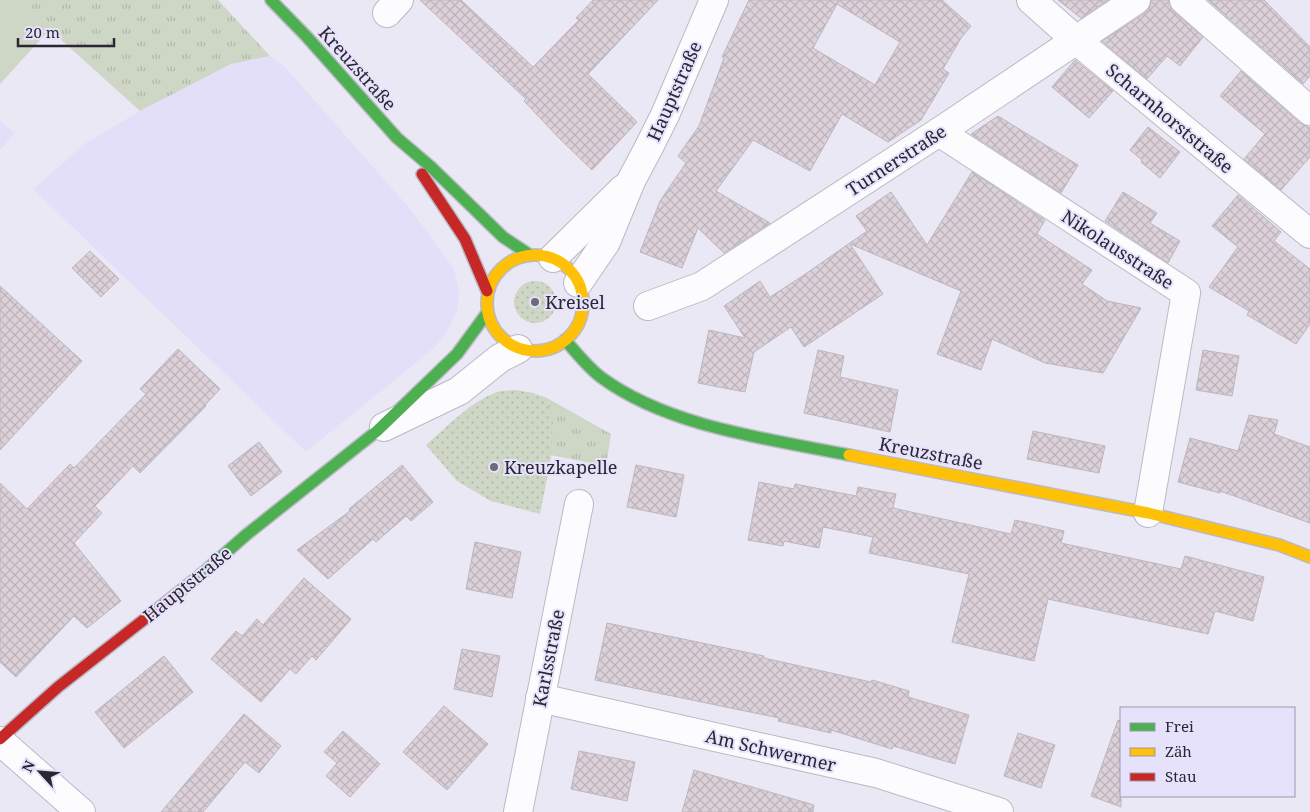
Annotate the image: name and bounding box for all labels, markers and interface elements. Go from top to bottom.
scale bar [18,15,114,47]
street label: Kreuzstraße [314,21,402,115]
text: 20 m [25,22,60,42]
street label: Hauptstraße [641,37,707,145]
street label: Scharnhorststraße [1101,58,1239,178]
street label: Turnerstraße [841,119,951,201]
street label: Nikolausstraße [1057,204,1179,294]
place label: Kreisel [545,290,605,314]
marker: Kreisel [529,296,541,308]
street label: Kreuzstraße [877,431,985,475]
place label: Kreuzkapelle [504,455,617,479]
marker: Kreuzkapelle [488,461,500,473]
street label: Hauptstraße [138,541,236,627]
street label: Karlsstraße [527,607,569,709]
legend [1120,707,1295,797]
text: Frei [1165,716,1194,736]
street label: Am Schwermer [703,723,839,777]
text: Zäh [1165,741,1192,761]
north arrow [15,747,65,797]
text: N [17,757,39,775]
text: Stau [1165,766,1197,786]

